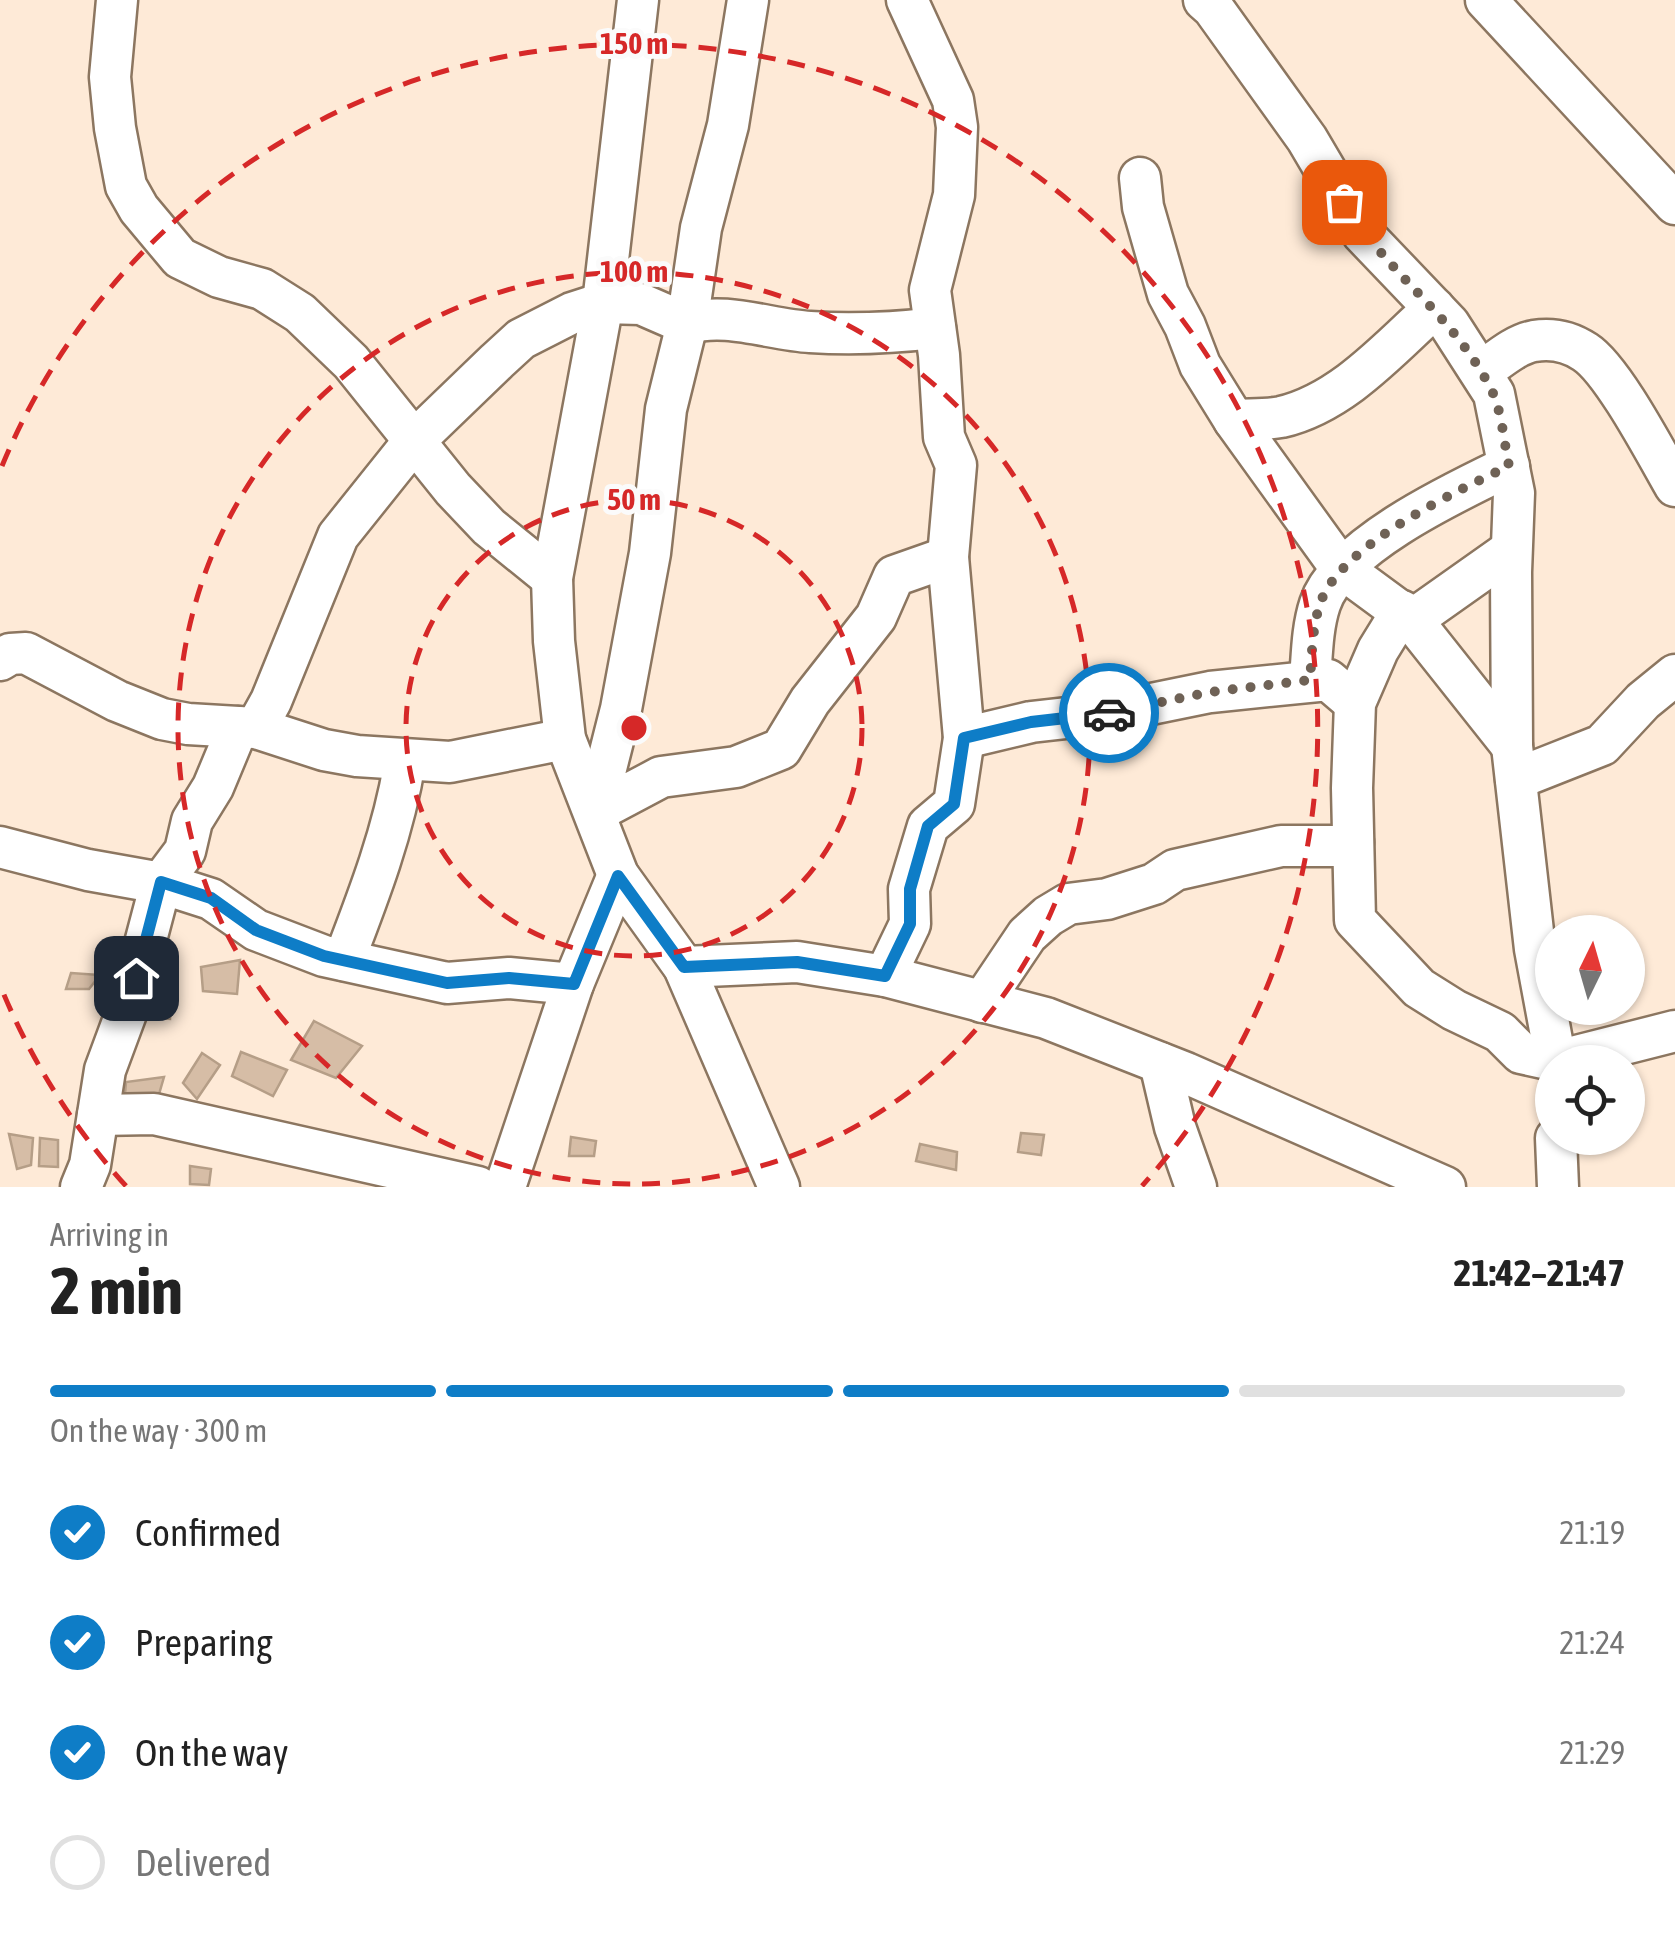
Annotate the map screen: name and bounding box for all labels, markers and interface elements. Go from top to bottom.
text: 150 m [600,26,668,60]
pin [1302,160,1387,245]
icon: bag [1317,175,1372,230]
text: 100 m [600,254,668,288]
text: 50 m [607,482,661,516]
courier [1059,663,1159,763]
icon: car [1082,686,1137,741]
centre of rings [616,710,652,746]
north arrow [1535,915,1645,1025]
map controls [1535,915,1645,1155]
pin [94,936,179,1021]
icon: home [109,951,164,1006]
button: locate [1535,1045,1645,1155]
text: Arriving in [50,1216,169,1253]
text: 21:42–21:47 [1453,1251,1625,1294]
text: 2 min [50,1253,183,1328]
text: On the way · 300 m [50,1412,267,1449]
icon: check [50,1505,105,1560]
text: Confirmed [135,1511,281,1554]
text: 21:19 [1559,1514,1625,1551]
icon: check [50,1615,105,1670]
text: Preparing [135,1621,273,1664]
text: 21:24 [1559,1624,1625,1661]
icon: check [50,1725,105,1780]
text: On the way [135,1731,288,1774]
text: 21:29 [1559,1734,1625,1771]
text: Delivered [135,1841,271,1884]

